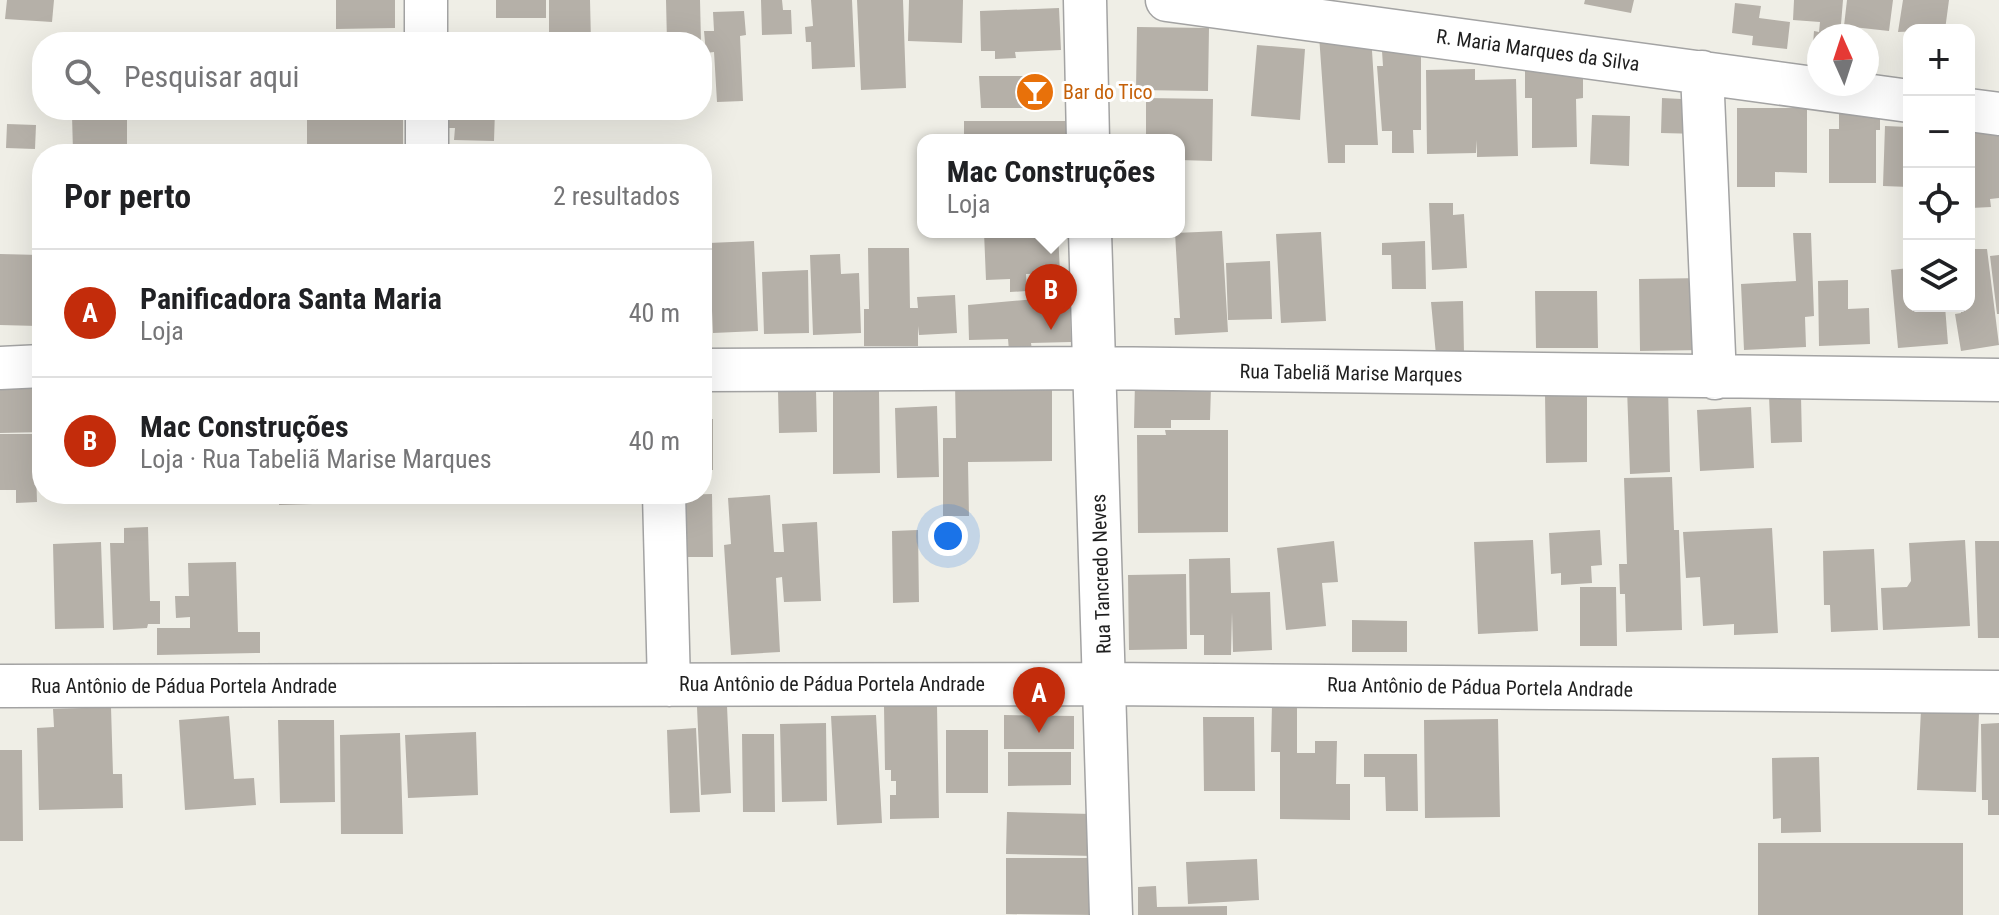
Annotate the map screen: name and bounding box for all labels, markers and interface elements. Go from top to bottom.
street label: R. Maria Marques da Silva [1435,24,1641,76]
north arrow [1807,24,1879,96]
map controls [1903,24,1975,312]
button: + [1903,24,1975,96]
search box [32,32,712,120]
icon: search [60,54,104,98]
text: Pesquisar aqui [124,59,299,94]
bar icon: Bar do Tico [1014,71,1056,113]
place label: Bar do Tico [1063,80,1153,104]
button: − [1903,96,1975,168]
popup [917,134,1185,238]
text: Mac Construções [947,154,1155,189]
button: locate [1903,168,1975,240]
text: Por perto [64,176,191,216]
text: 2 resultados [553,181,680,211]
text: Loja [947,189,990,219]
button: layers [1903,240,1975,312]
pin: B [1025,264,1077,330]
text: Panificadora Santa Maria [140,281,442,316]
text: A [82,298,98,328]
text: 40 m [629,298,680,328]
text: Loja [140,316,184,346]
street label: Rua Tabeliã Marise Marques [1239,359,1463,387]
text: Mac Construções [140,409,349,444]
text: B [83,426,97,456]
text: 40 m [629,426,680,456]
text: Loja · Rua Tabeliã Marise Marques [140,444,492,474]
street label: Rua Tancredo Neves [1086,493,1116,655]
your location [928,516,968,556]
pin: A [1013,667,1065,733]
street label: Rua Antônio de Pádua Portela Andrade [679,672,985,696]
street label: Rua Antônio de Pádua Portela Andrade [1327,672,1633,702]
street label: Rua Antônio de Pádua Portela Andrade [31,674,337,698]

